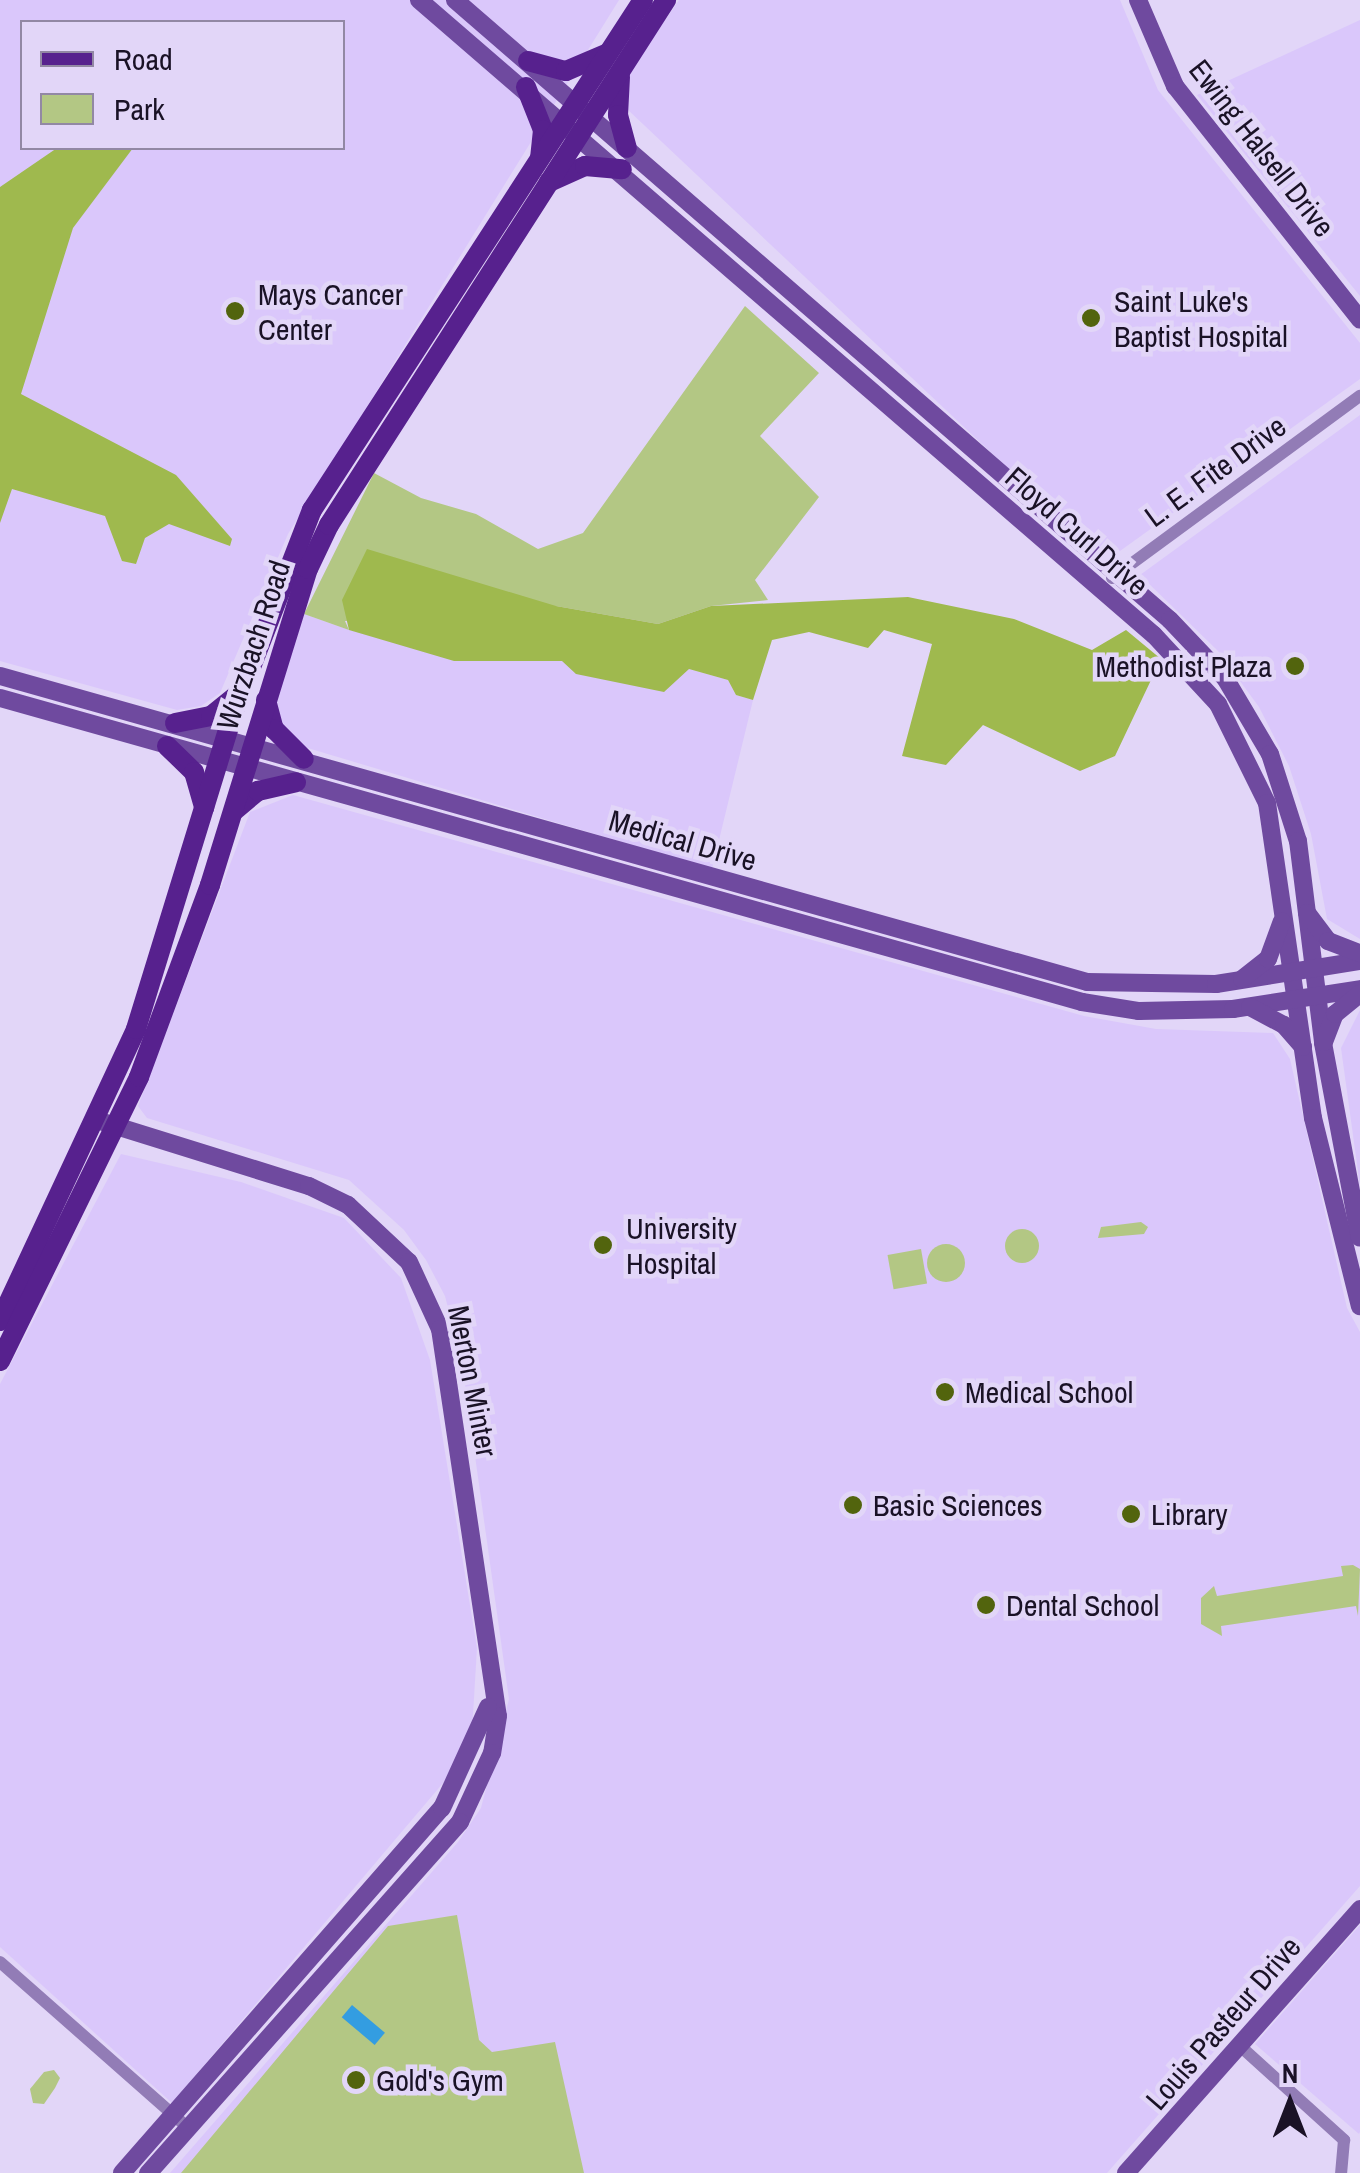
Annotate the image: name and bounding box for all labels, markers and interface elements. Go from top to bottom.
legend [20,20,345,150]
text: Road [114,39,173,79]
street label: Ewing Halsell Drive [1182,52,1342,244]
text: Park [114,89,165,129]
place label: Mays Cancer Center [258,276,403,346]
place label: Saint Luke's Baptist Hospital [1114,283,1288,354]
marker: Mays Cancer Center [222,298,248,324]
marker: Saint Luke's Baptist Hospital [1078,305,1104,331]
street label: L. E. Fite Drive [1137,408,1293,534]
street label: Floyd Curl Drive [998,459,1156,603]
street label: Wurzbach Road [209,556,297,734]
place label: Methodist Plaza [1096,648,1272,684]
marker: Methodist Plaza [1282,653,1308,679]
street label: Medical Drive [605,802,761,878]
place label: University Hospital [626,1210,737,1280]
marker: University Hospital [590,1232,616,1258]
street label: Merton Minter [441,1302,505,1460]
place label: Medical School [965,1374,1133,1410]
marker: Medical School [934,1381,956,1403]
place label: Basic Sciences [873,1487,1043,1523]
marker: Basic Sciences [842,1494,864,1516]
place label: Library [1151,1496,1228,1532]
marker: Library [1120,1503,1142,1525]
place label: Dental School [1006,1587,1159,1623]
marker: Dental School [975,1594,997,1616]
street label: Louis Pasteur Drive [1138,1929,1308,2117]
north arrow [1240,2053,1340,2153]
text: N [1282,2054,1298,2092]
place label: Gold's Gym [376,2062,504,2098]
marker: Gold's Gym [345,2069,367,2091]

